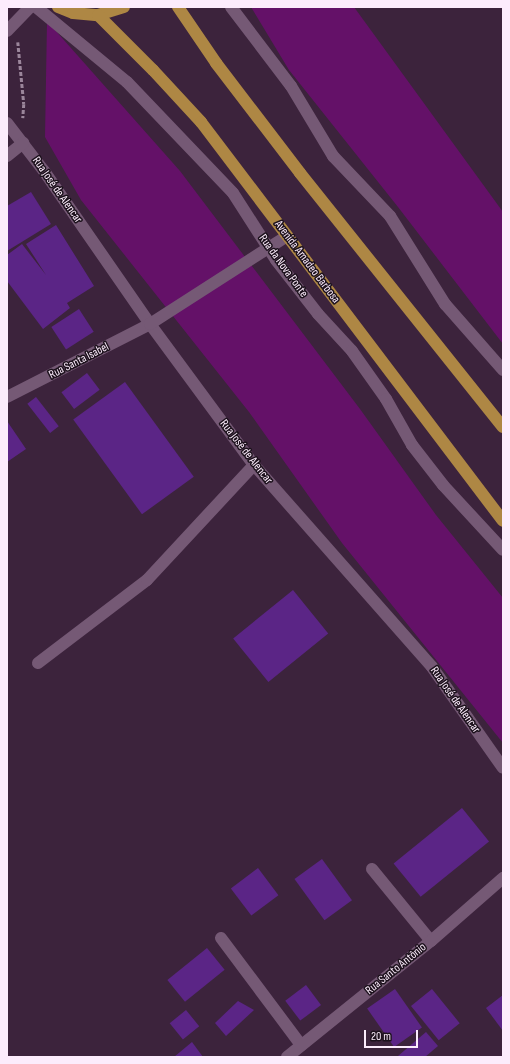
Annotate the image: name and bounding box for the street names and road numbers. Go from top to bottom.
street label: Rua José de Alencar [29,154,85,226]
street label: Avenida Amadeo Barbosa [271,218,343,306]
street label: Rua da Nova Ponte [255,232,311,300]
street label: Rua Santa Isabel [47,340,111,382]
street label: Rua José de Alencar [216,417,276,487]
street label: Rua José de Alencar [427,664,483,736]
street label: Rua Santo Antônio [363,940,429,998]

